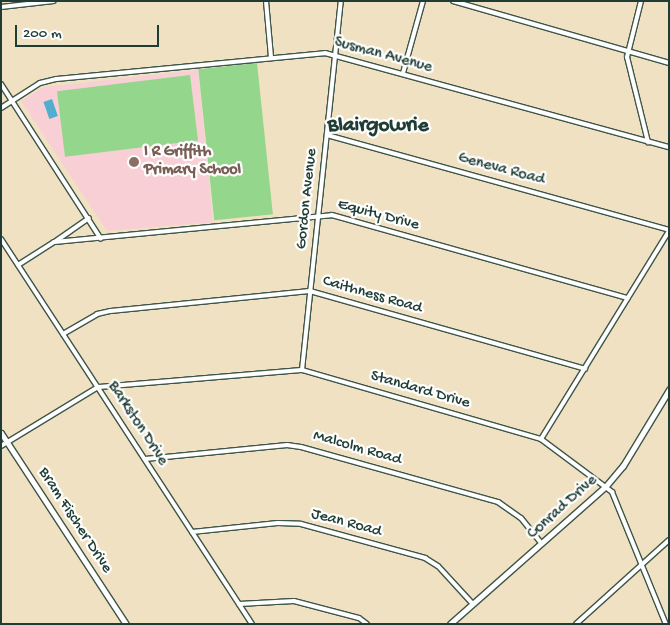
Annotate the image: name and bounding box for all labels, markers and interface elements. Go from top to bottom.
scale bar [18,15,161,47]
text: 200 m [23,25,62,43]
street label: Susman Avenue [332,34,434,78]
district label: Blairgowrie [328,114,428,140]
place label: I R Griffith Primary School [144,143,241,181]
street label: Gordon Avenue [293,148,323,250]
street label: Geneva Road [456,149,546,191]
marker: I R Griffith Primary School [128,156,140,168]
street label: Equity Drive [335,196,421,236]
street label: Caithness Road [320,273,424,319]
street label: Standard Drive [368,368,472,414]
street label: Barkston Drive [103,378,171,470]
street label: Malcolm Road [311,427,403,471]
street label: Bram Fischer Drive [33,465,115,577]
street label: Conrad Drive [524,472,602,544]
street label: Jean Road [309,505,383,543]

